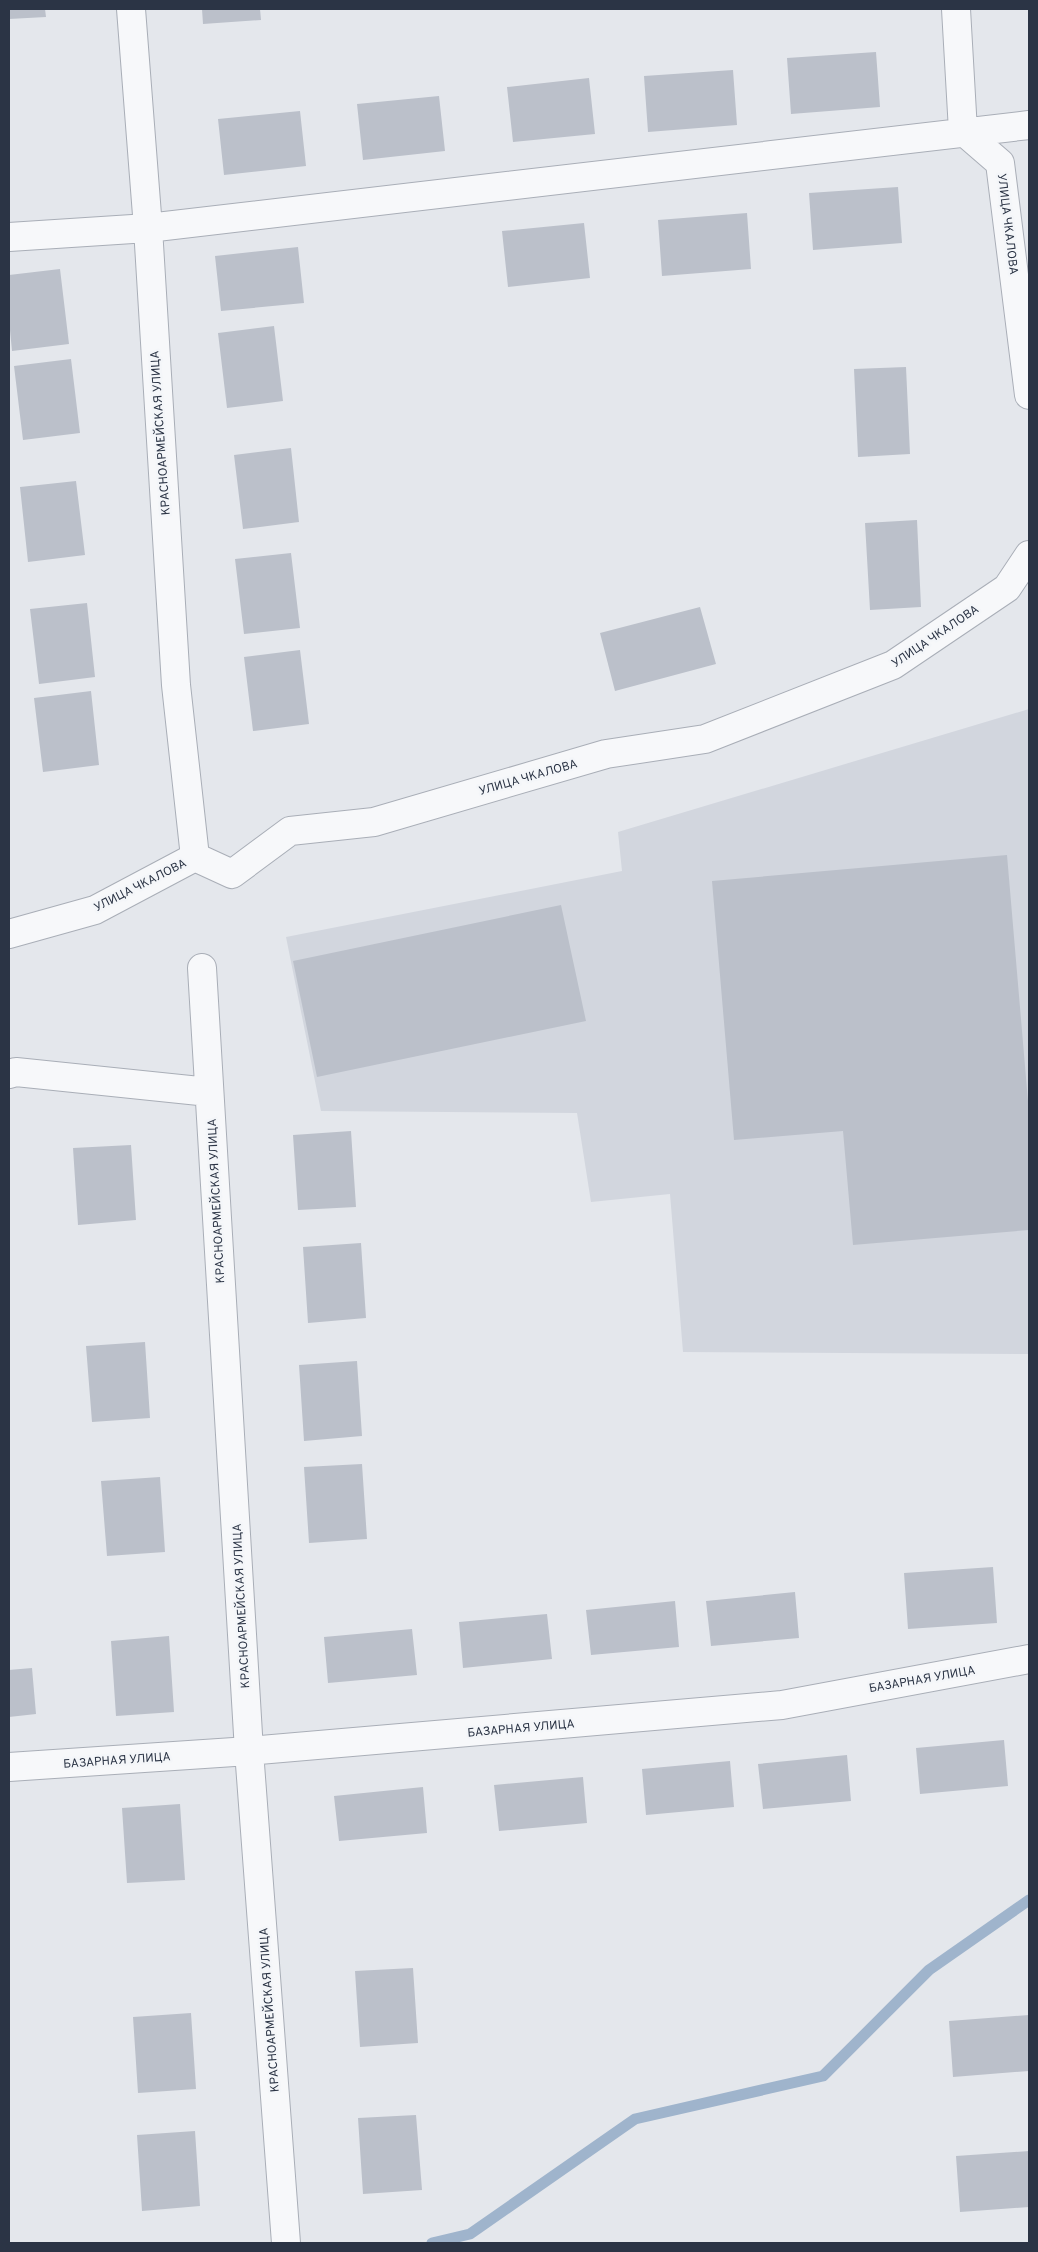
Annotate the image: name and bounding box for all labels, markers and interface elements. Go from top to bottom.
street label: УЛИЦА ЧКАЛОВА [993,173,1021,276]
street label: КРАСНОАРМЕЙСКАЯ УЛИЦА [147,350,175,516]
street label: УЛИЦА ЧКАЛОВА [889,602,982,672]
street label: УЛИЦА ЧКАЛОВА [477,756,579,800]
street label: УЛИЦА ЧКАЛОВА [91,856,189,916]
street label: КРАСНОАРМЕЙСКАЯ УЛИЦА [205,1118,229,1284]
street label: КРАСНОАРМЕЙСКАЯ УЛИЦА [230,1523,254,1689]
street label: БАЗАРНАЯ УЛИЦА [868,1663,977,1697]
street label: БАЗАРНАЯ УЛИЦА [467,1716,575,1742]
street label: БАЗАРНАЯ УЛИЦА [63,1749,171,1773]
street label: КРАСНОАРМЕЙСКАЯ УЛИЦА [256,1927,284,2093]

